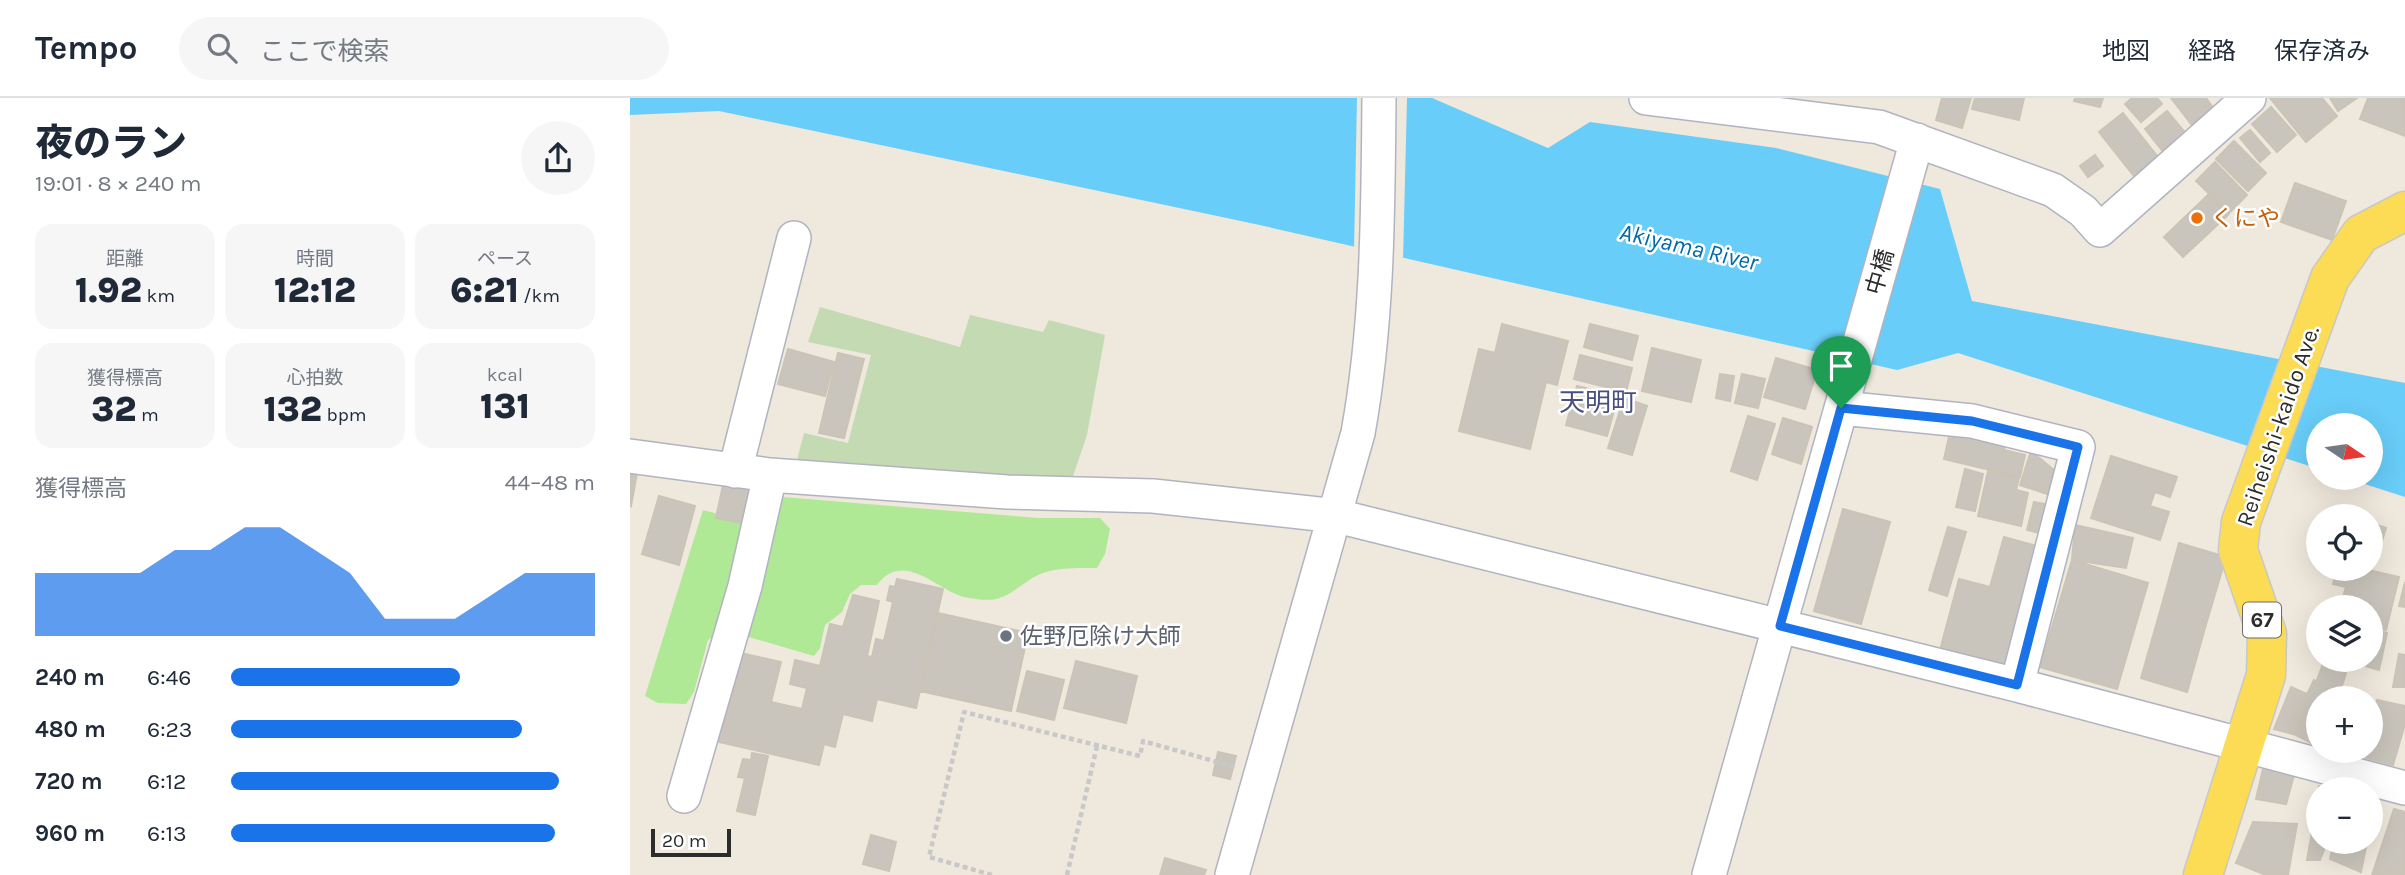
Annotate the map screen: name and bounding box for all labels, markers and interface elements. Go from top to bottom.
search box [179,17,669,80]
text: Tempo [35,29,137,67]
icon: search [203,29,241,67]
text: ここで検索 [259,36,389,67]
text: 地図 [2102,37,2150,65]
text: 経路 [2188,37,2236,65]
text: 保存済み [2274,37,2370,65]
text: 夜のラン [35,121,187,166]
button: share [521,121,595,195]
text: 19:01 · 8 × 240 m [35,170,201,197]
place label: くにや [2211,205,2280,232]
marker: くにや [2189,210,2205,226]
water label: Akiyama River [1617,218,1762,277]
street label: 中橋 [1861,246,1899,298]
text: 距離 [106,248,144,270]
text: 時間 [296,248,334,270]
text: ペース [477,248,533,270]
text: 1.92 [75,270,142,311]
text: 12:12 [274,270,356,311]
text: 6:21 [450,270,519,311]
text: km [142,285,175,307]
text: /km [519,285,560,307]
street label: Reiheishi-kaido Ave. [2231,322,2325,530]
pin [1811,336,1871,408]
icon: arrive [1822,347,1860,385]
text: kcal [487,364,523,386]
text: 獲得標高 [87,367,163,389]
text: 心拍数 [286,367,344,389]
text: 131 [480,386,530,427]
district label: 天明町 [1559,387,1637,418]
text: 32 [91,389,136,430]
text: 132 [263,389,322,430]
text: m [136,404,159,426]
text: bpm [322,404,367,426]
north arrow [2306,413,2384,490]
map controls [2306,413,2383,854]
text: 44–48 m [504,469,595,496]
text: 獲得標高 [35,475,127,502]
button: locate [2306,504,2383,581]
button: layers [2306,595,2383,672]
road number: 67 [2243,602,2281,638]
place label: 佐野厄除け大師 [1020,623,1181,650]
marker: 佐野厄除け大師 [998,628,1014,644]
text: 240 m [35,664,105,691]
text: 6:46 [147,664,191,691]
button: + [2306,686,2383,763]
text: 480 m [35,716,106,743]
text: 6:23 [147,716,192,743]
text: 720 m [35,768,103,795]
text: 6:12 [147,768,186,795]
button: − [2306,777,2383,854]
text: 960 m [35,820,105,847]
text: 6:13 [147,820,187,847]
scale bar [651,826,732,858]
text: 20 m [662,830,707,852]

